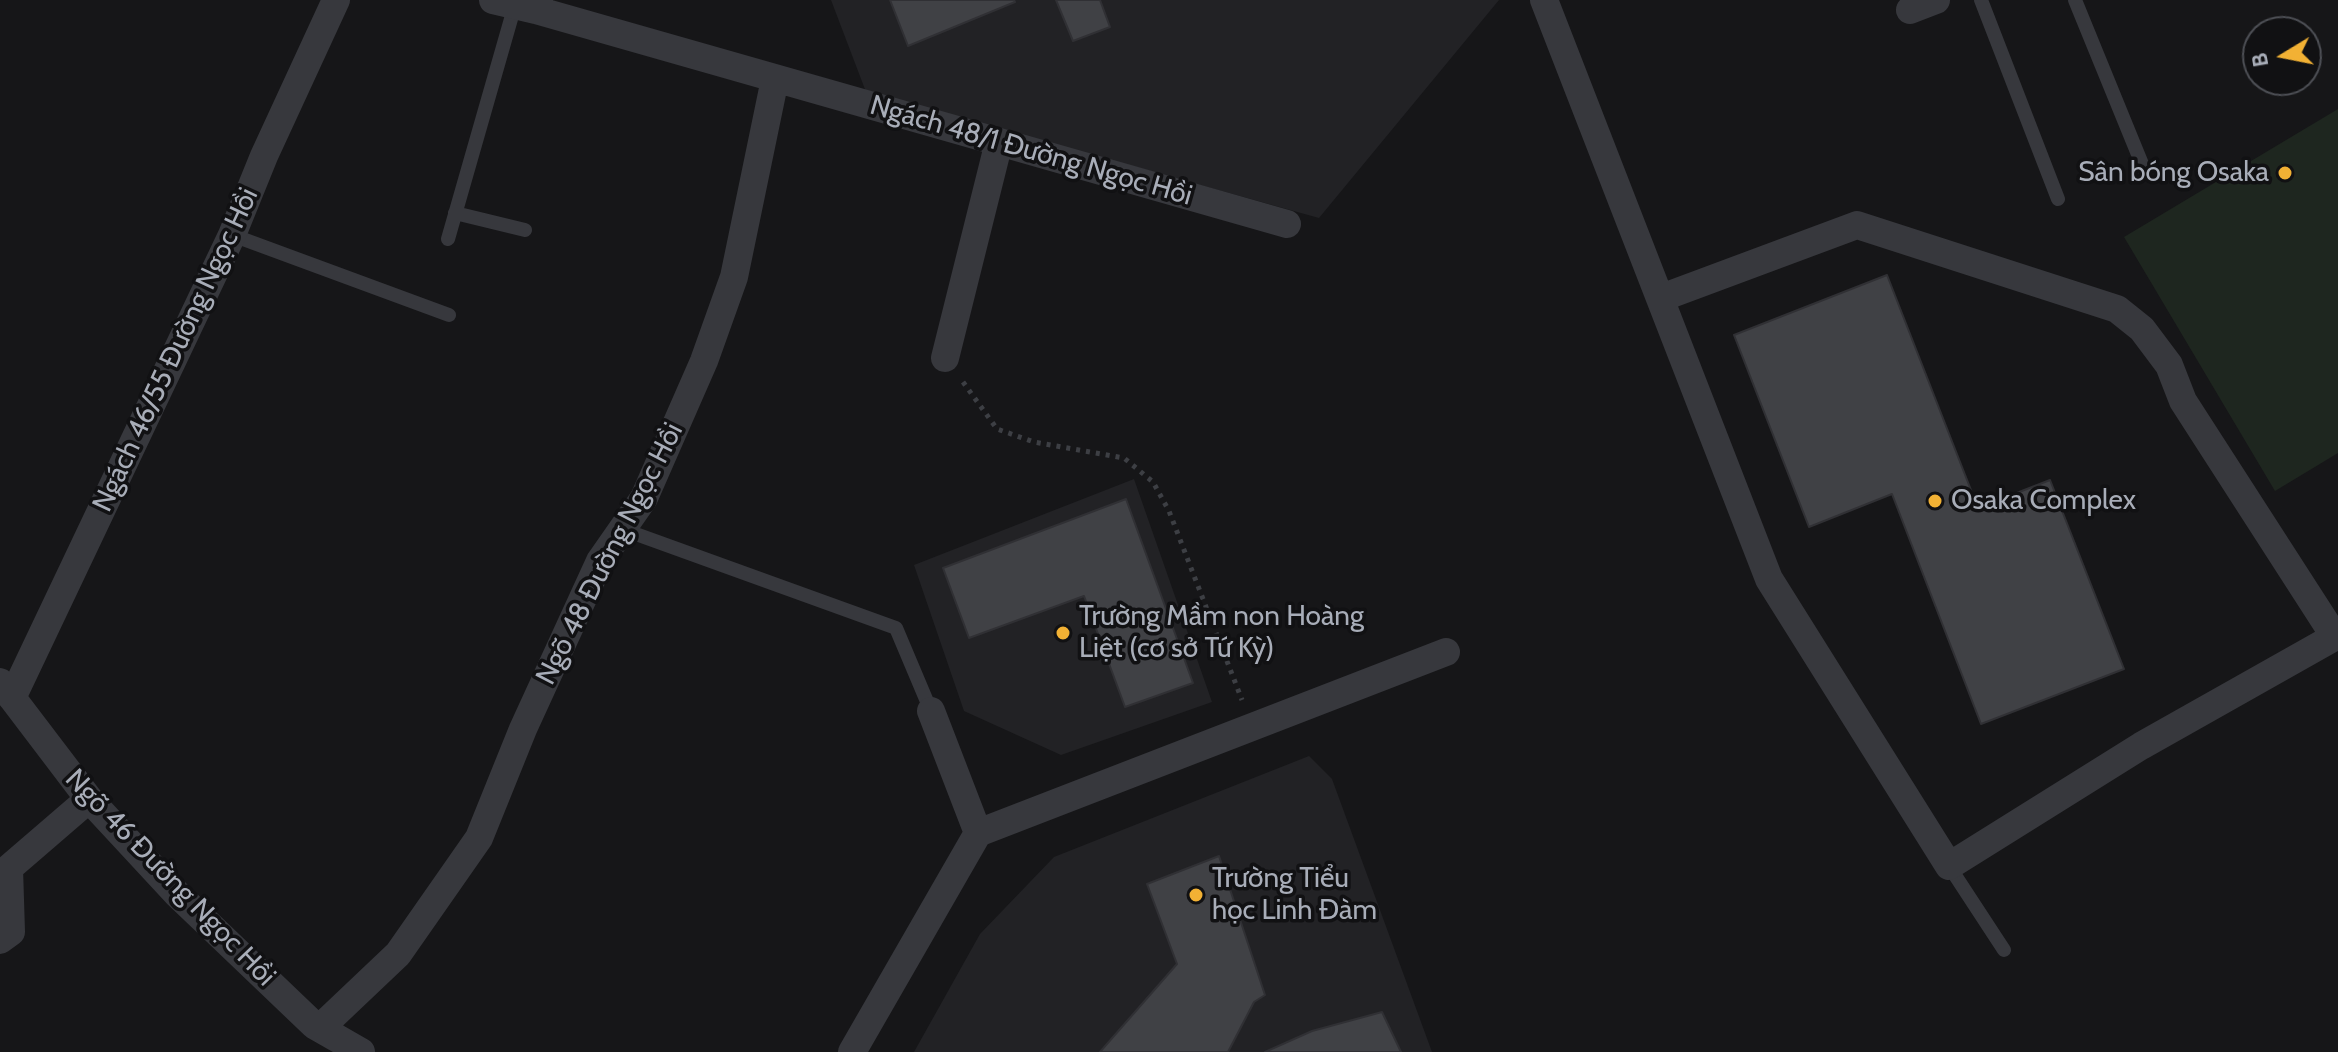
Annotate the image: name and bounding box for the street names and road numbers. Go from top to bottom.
street label: Ngách 48/1 Đường Ngọc Hồi [866,89,1196,213]
street label: Ngách 46/55 Đường Ngọc Hồi [86,183,266,517]
street label: Ngõ 48 Đường Ngọc Hồi [529,418,691,690]
street label: Ngõ 46 Đường Ngọc Hồi [58,763,282,993]

